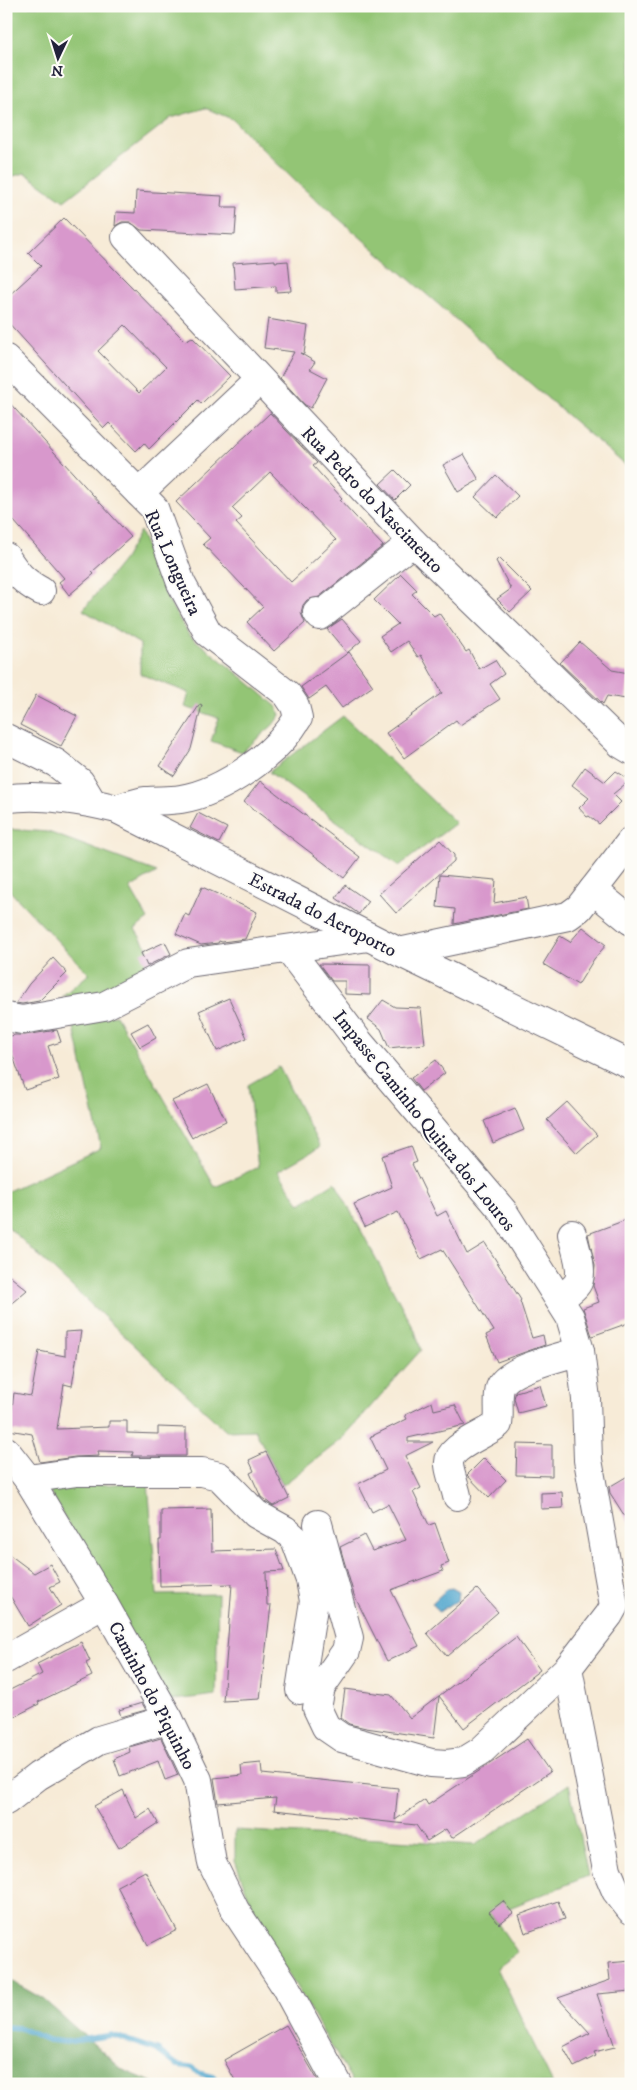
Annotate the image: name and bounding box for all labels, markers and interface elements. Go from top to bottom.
north arrow [32,32,82,82]
text: N [50,61,64,79]
street label: Rua Pedro do Nascimento [296,422,448,578]
street label: Rua Longueira [139,506,206,619]
street label: Estrada do Aeroporto [245,868,400,963]
street label: Impasse Caminho Quinta dos Louros [328,1006,520,1236]
street label: Caminho do Piquinho [102,1618,200,1774]

